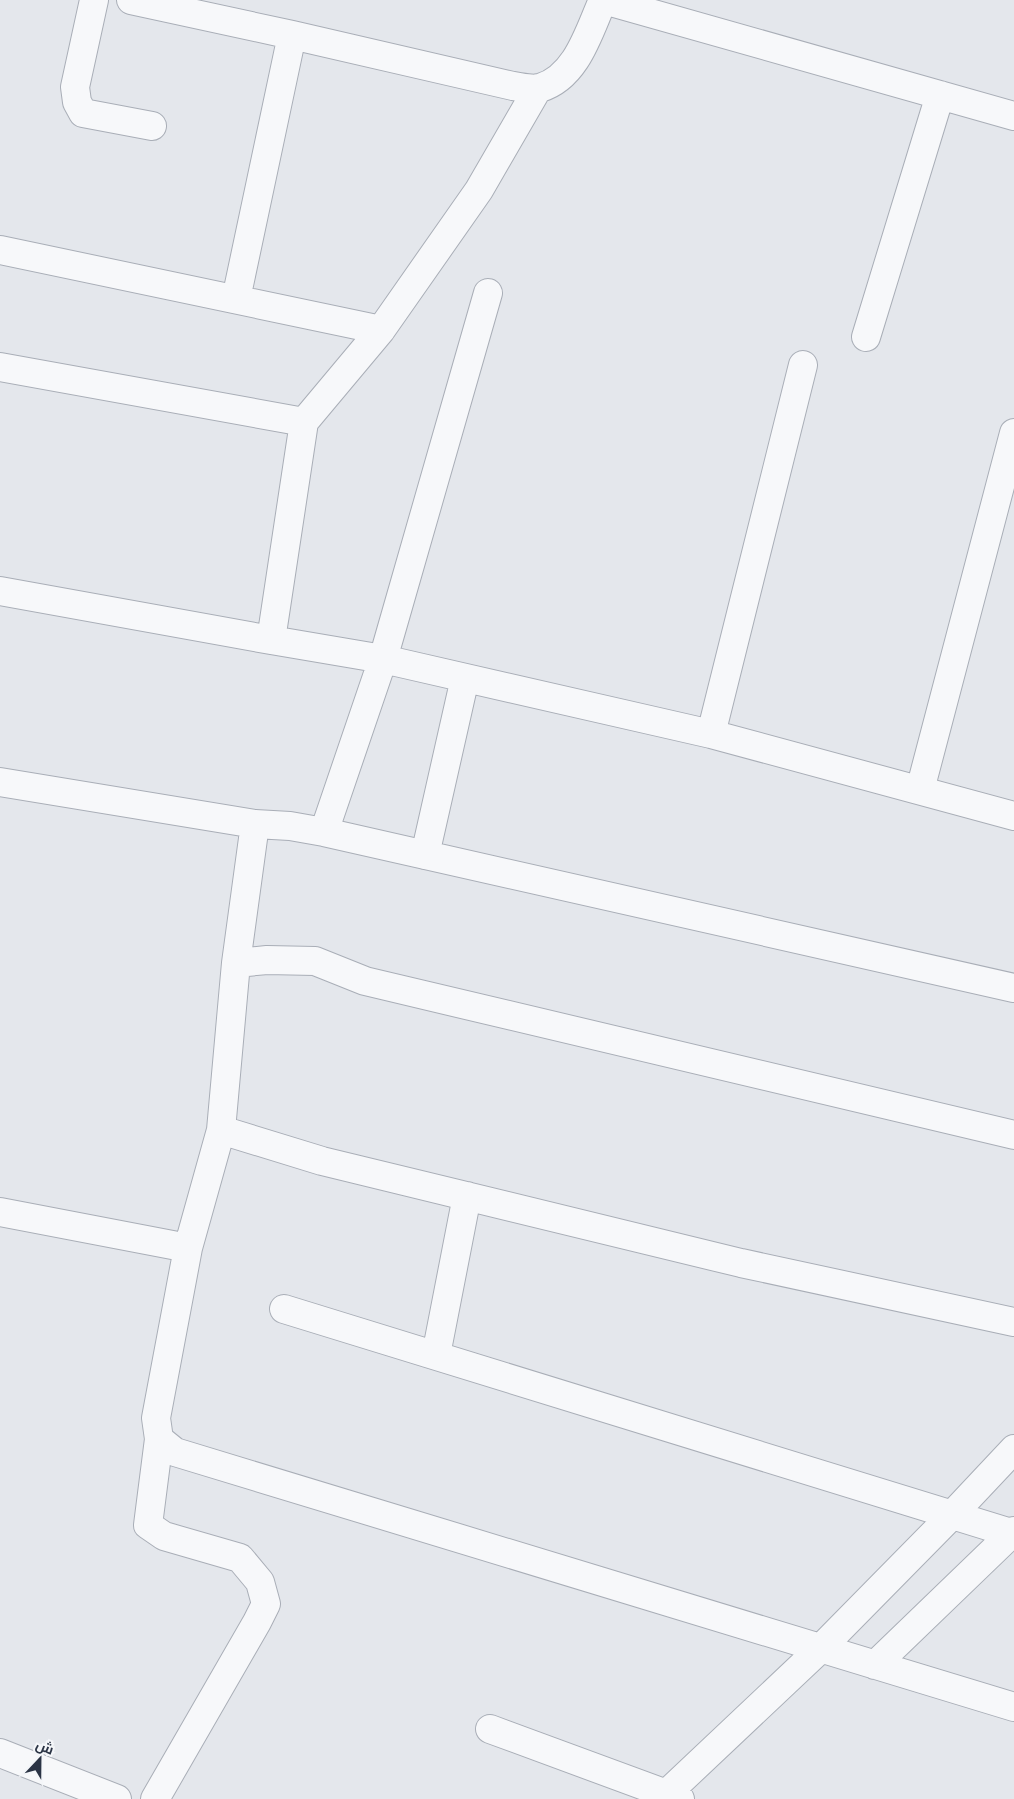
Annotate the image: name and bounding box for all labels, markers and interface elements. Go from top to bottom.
north arrow [15,1734,65,1784]
text: ش [33,1736,56,1759]

